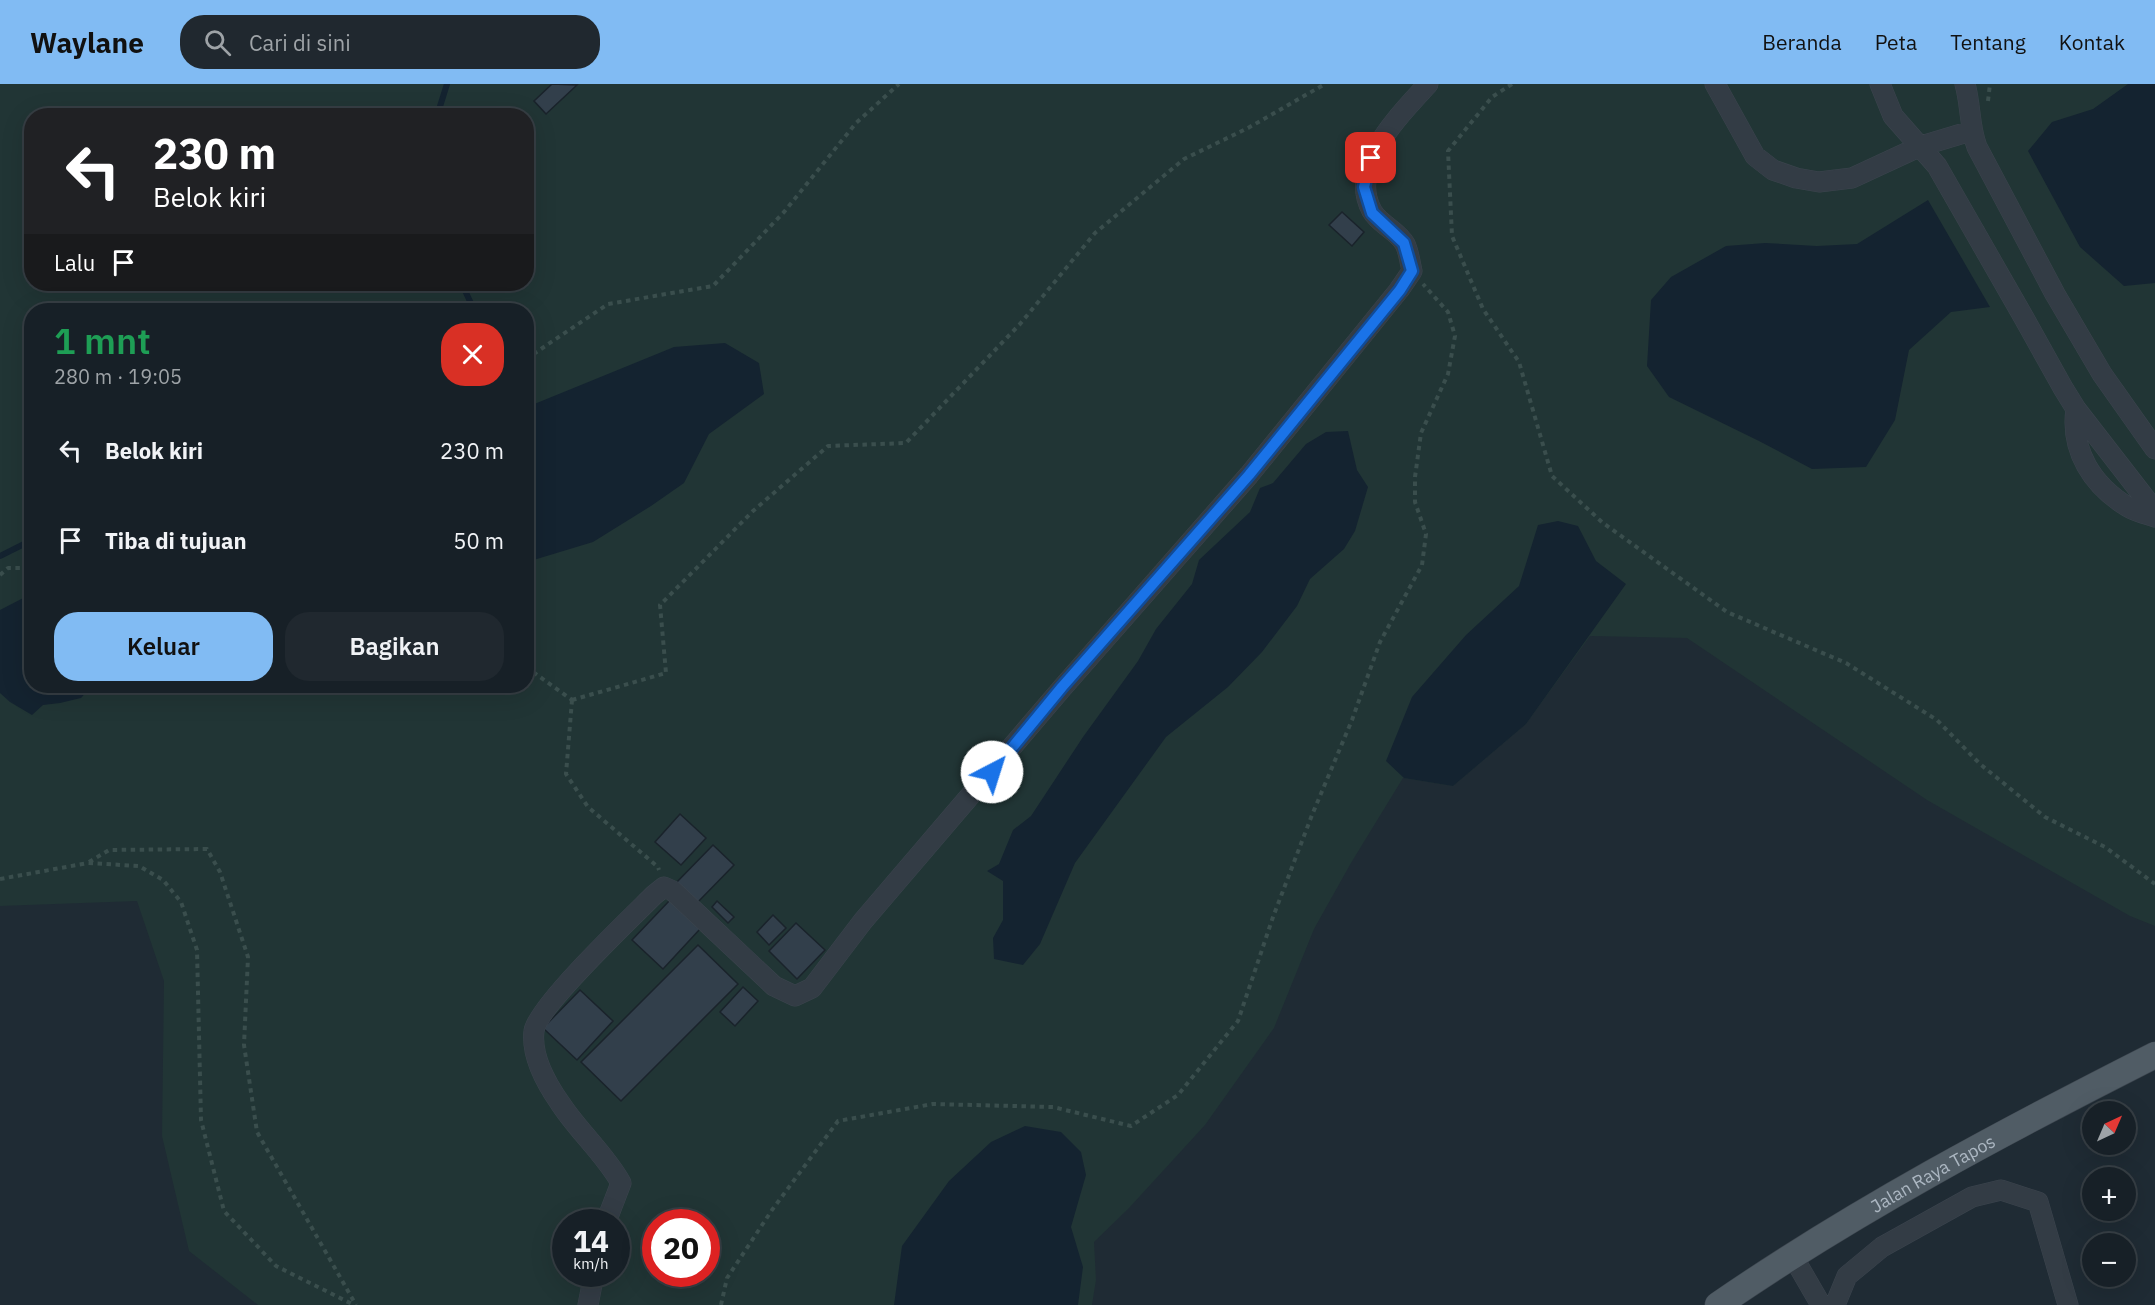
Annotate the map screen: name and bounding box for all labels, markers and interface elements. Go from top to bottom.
search box [180,15,600,69]
text: Waylane [30,24,144,61]
icon: search [201,26,234,59]
text: Cari di sini [249,28,351,57]
text: Beranda [1762,28,1842,56]
text: Peta [1875,28,1917,56]
text: Tentang [1950,28,2026,56]
text: Kontak [2059,28,2125,56]
text: 230 m [153,126,276,181]
icon: left [54,132,132,210]
pin [1345,132,1396,183]
icon: arrive [1354,141,1387,174]
text: Belok kiri [153,179,266,214]
icon: arrive [107,246,140,279]
text: Lalu [54,248,95,277]
text: 1 mnt [54,317,151,364]
button: close [441,323,504,386]
text: 280 m · 19:05 [54,363,182,390]
icon: left [54,434,87,467]
text: Belok kiri [105,436,203,465]
text: 230 m [440,436,504,465]
icon: arrive [54,524,87,557]
text: Tiba di tujuan [105,526,247,555]
text: 50 m [453,526,504,555]
button: Keluar [54,612,273,681]
button: Bagikan [285,612,504,681]
position arrow [960,740,1024,804]
north arrow [2082,1101,2136,1155]
map controls [2082,1101,2136,1287]
street label: Jalan Raya Tapos [1866,1129,1999,1217]
button: + [2082,1167,2136,1221]
speed limit sign: 20 [642,1209,720,1287]
text: 14 [573,1221,609,1260]
button: − [2082,1233,2136,1287]
text: km/h [573,1254,609,1273]

